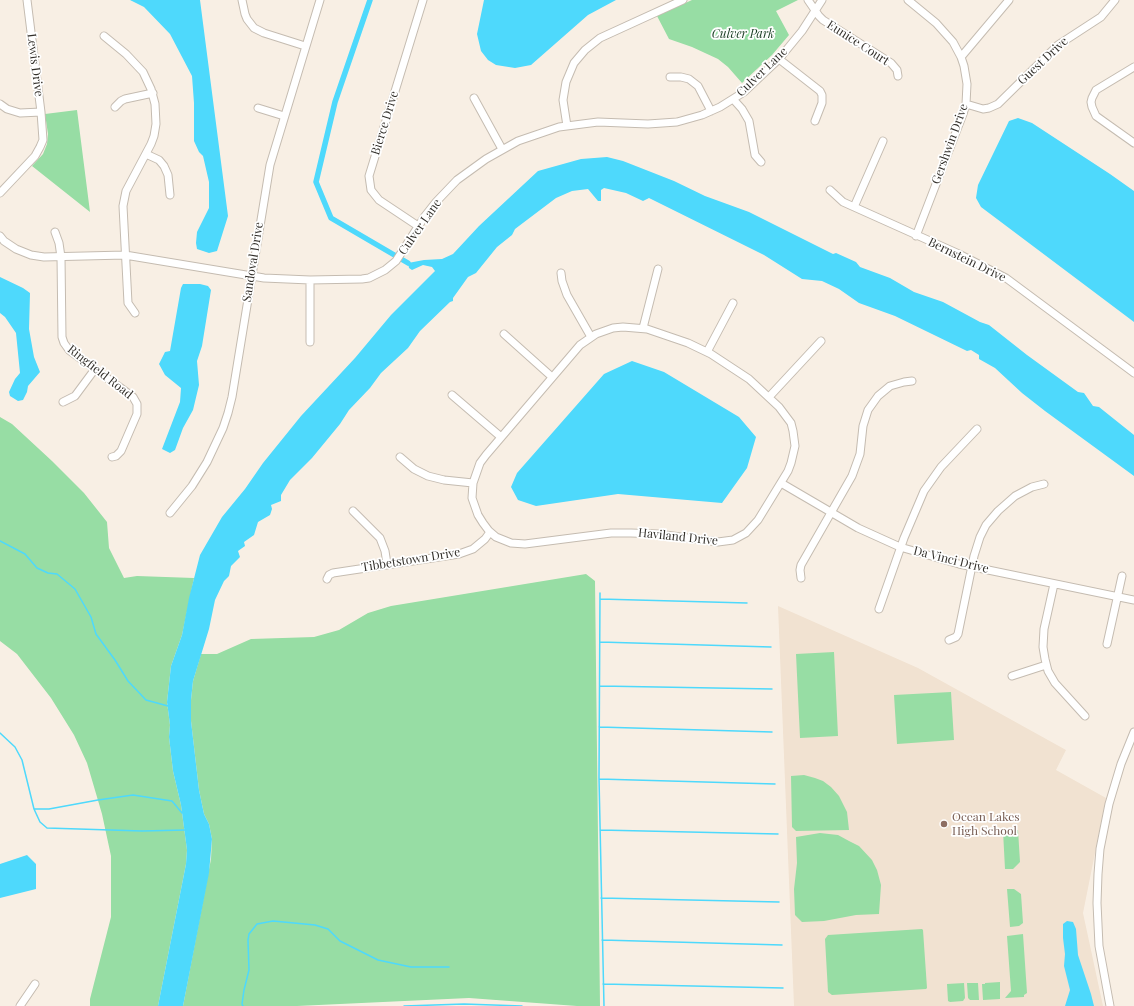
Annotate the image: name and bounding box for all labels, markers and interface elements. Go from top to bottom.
street label: Eunice Court [824,18,892,68]
park label: Culver Park [712,27,774,41]
street label: Lewis Drive [24,33,46,97]
street label: Guest Drive [1015,34,1071,88]
street label: Culver Lane [734,44,790,100]
street label: Bierce Drive [368,89,402,157]
street label: Gershwin Drive [929,102,971,186]
street label: Culver Lane [395,196,445,258]
street label: Sandoval Drive [240,221,266,303]
street label: Bernstein Drive [926,235,1008,285]
street label: Ringfield Road [65,342,135,402]
street label: Haviland Drive [637,526,719,548]
street label: Da Vinci Drive [912,544,990,576]
street label: Tibbetstown Drive [361,545,461,575]
place label: Ocean Lakes High School [952,810,1020,838]
marker: Ocean Lakes High School [939,819,949,829]

